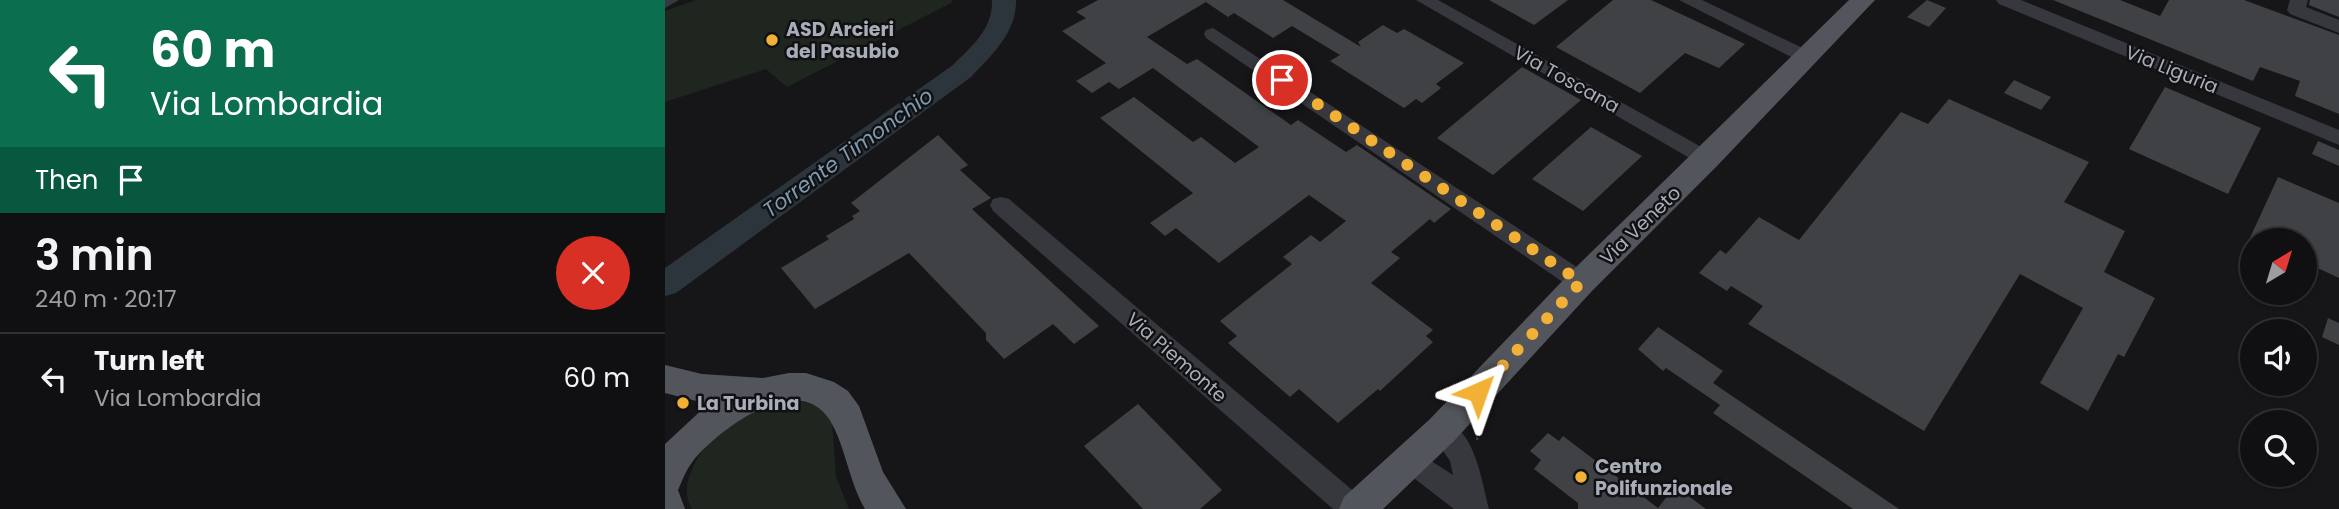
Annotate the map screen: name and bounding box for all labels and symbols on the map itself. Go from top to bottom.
place label: ASD Arcieri del Pasubio [786,16,899,65]
marker: ASD Arcieri del Pasubio [764,32,780,48]
street label: Via Toscana [1509,39,1625,120]
street label: Via Liguria [2121,39,2222,100]
pin [1252,50,1312,110]
water label: Torrente Timonchio [757,81,939,224]
street label: Via Veneto [1594,180,1687,271]
north arrow [2240,228,2317,304]
street label: Via Piemonte [1120,306,1233,409]
position arrow [1441,355,1515,429]
place label: La Turbina [697,390,799,417]
marker: La Turbina [675,395,691,411]
place label: Centro Polifunzionale [1595,453,1733,502]
marker: Centro Polifunzionale [1573,469,1589,485]

